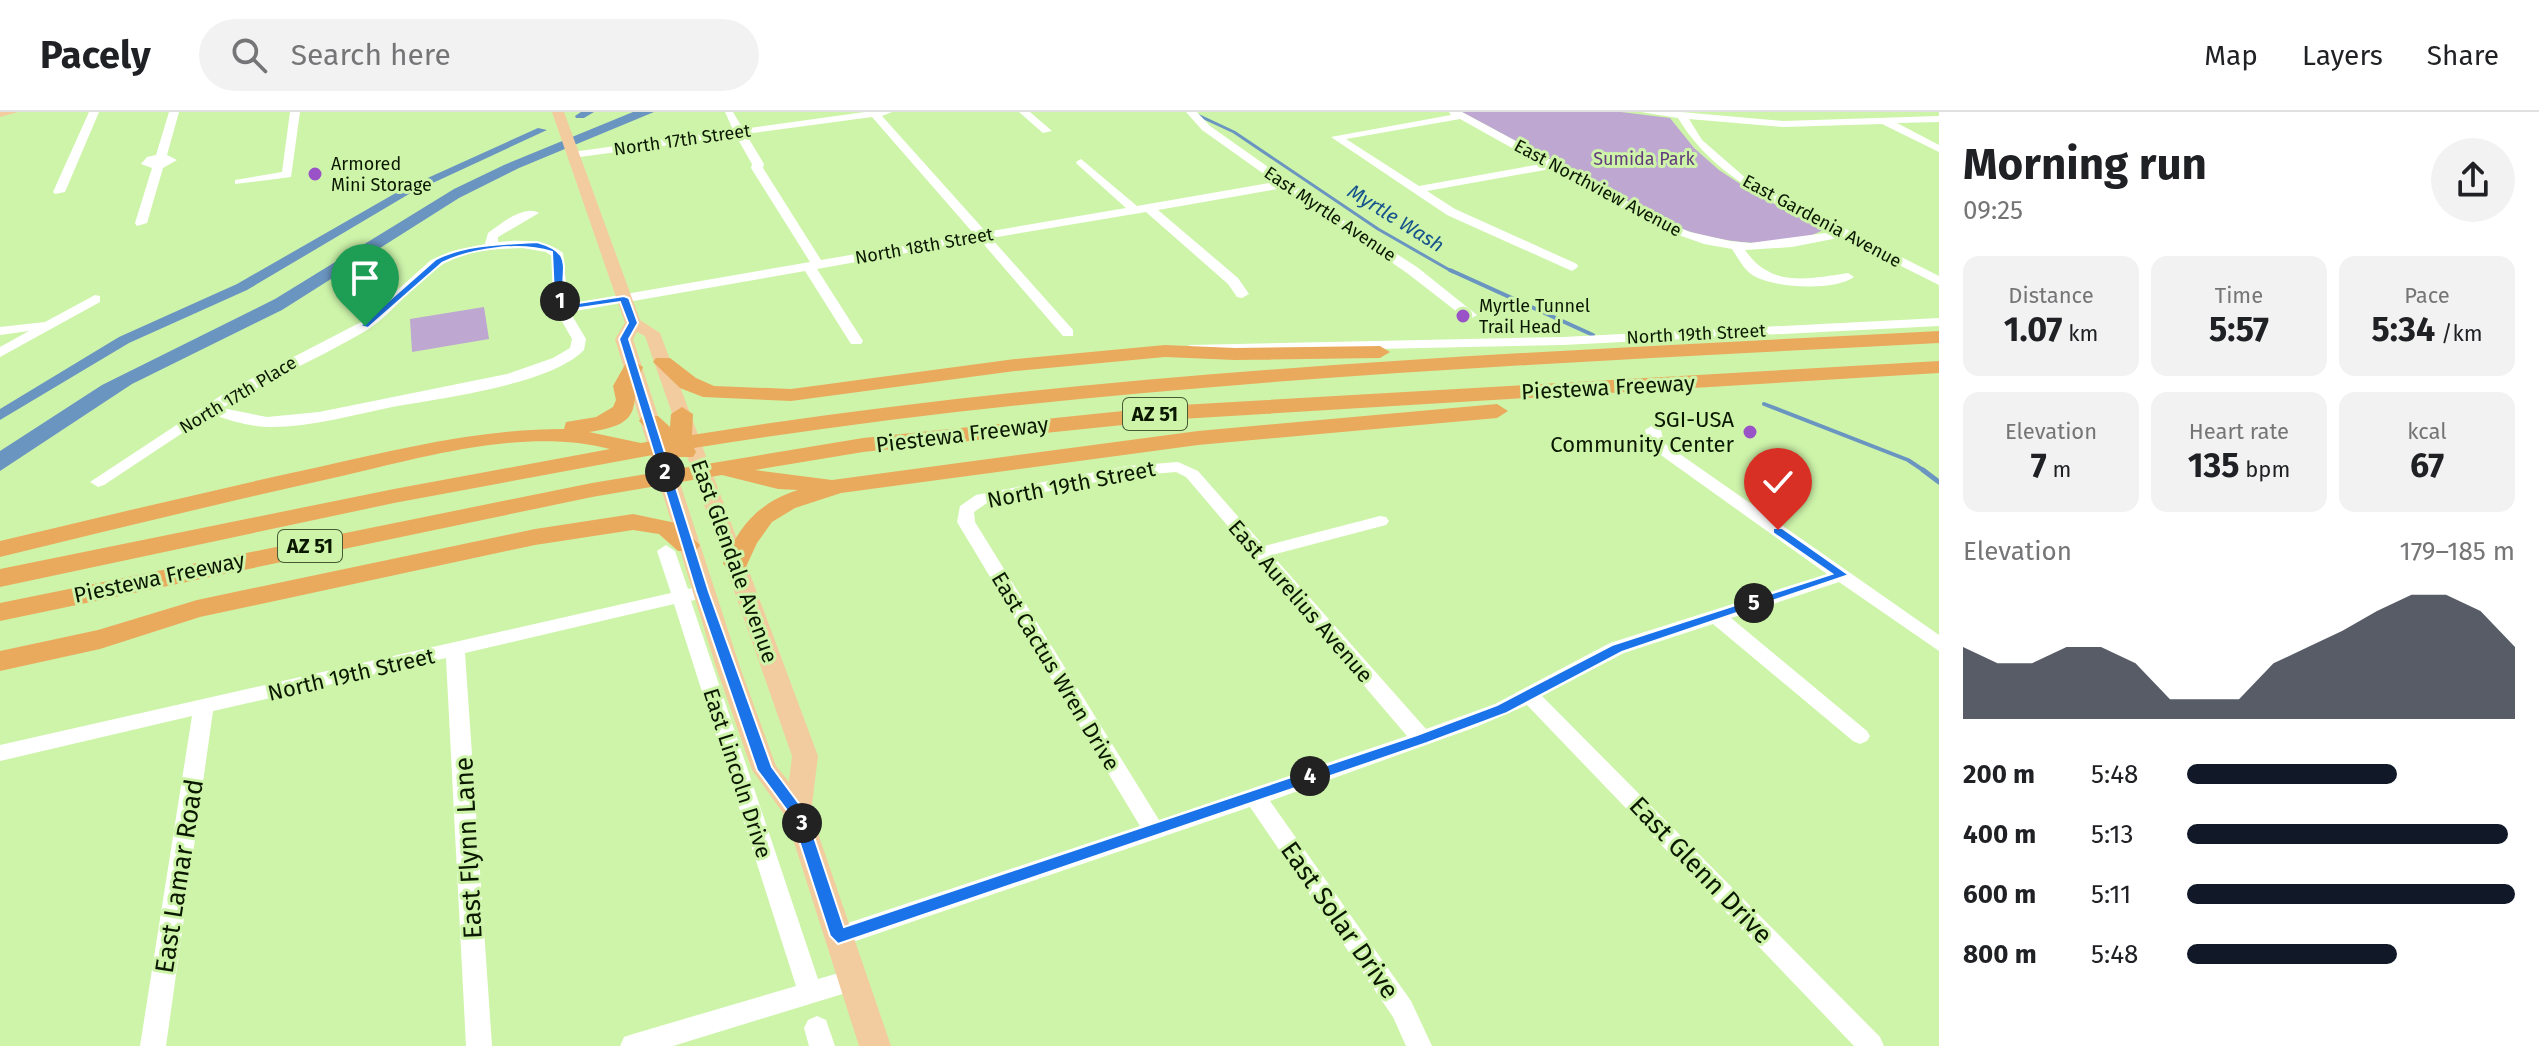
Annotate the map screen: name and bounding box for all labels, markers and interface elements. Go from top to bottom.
search box [199,19,759,91]
text: Pacely [40,32,151,78]
icon: search [227,33,271,77]
text: Search here [291,37,451,73]
text: Map [2204,39,2258,72]
text: Layers [2302,39,2383,72]
text: Share [2427,39,2499,72]
street label: North 17th Street [612,119,752,160]
street label: East Northview Avenue [1510,134,1686,242]
text: Morning run [1963,138,2207,191]
button: share [2431,138,2515,222]
park label: Sumida Park [1593,148,1696,170]
place label: Armored Mini Storage [331,153,432,196]
street label: East Myrtle Avenue [1260,162,1400,266]
marker: Armored Mini Storage [306,165,324,183]
street label: East Gardenia Avenue [1739,170,1905,272]
water label: Myrtle Wash [1343,179,1449,257]
text: 09:25 [1963,195,2023,226]
street label: North 18th Street [853,223,995,269]
pin [331,244,399,326]
icon: arrive [343,256,387,300]
pin: 1 [540,281,580,321]
text: Distance [2008,282,2094,309]
text: Time [2215,282,2263,309]
text: Pace [2404,282,2450,309]
text: 1 [555,287,565,314]
place label: Myrtle Tunnel Trail Head [1479,295,1590,338]
marker: Myrtle Tunnel Trail Head [1454,307,1472,325]
text: 1.07 [2004,309,2062,350]
text: 5:57 [2209,309,2269,350]
text: 5:34 [2371,309,2435,350]
street label: North 19th Street [1626,319,1767,349]
text: km [2062,320,2098,347]
text: /km [2435,320,2483,347]
street label: North 17th Place [176,351,300,439]
street label: Piestewa Freeway [1520,369,1696,406]
road number: AZ 51 [1123,398,1187,430]
place label: SGI-USA Community Center [1550,406,1734,458]
street label: Piestewa Freeway [874,410,1050,458]
text: Elevation [2005,418,2097,445]
text: Heart rate [2189,418,2289,445]
text: kcal [2407,418,2447,445]
marker: SGI-USA Community Center [1741,423,1759,441]
text: 7 [2031,445,2047,486]
text: 135 [2188,445,2239,486]
text: 67 [2410,445,2444,486]
pin [1744,448,1812,530]
pin: 2 [645,452,685,492]
street label: North 19th Street [985,455,1157,514]
street label: East Glendale Avenue [685,456,784,667]
text: m [2047,456,2071,483]
text: bpm [2239,456,2290,483]
text: 2 [659,458,671,485]
icon: check [1756,460,1800,504]
street label: East Aurelius Avenue [1222,514,1379,688]
road number: AZ 51 [278,530,342,562]
text: Elevation [1963,536,2072,567]
text: 179–185 m [2400,536,2515,567]
street label: Piestewa Freeway [71,546,247,609]
street label: East Cactus Wren Drive [986,567,1126,775]
pin: 5 [1734,583,1774,623]
text: 5 [1748,589,1760,616]
street label: North 19th Street [265,642,437,707]
street label: East Lincoln Drive [697,685,778,862]
street label: East Flynn Lane [448,756,489,940]
pin: 4 [1290,756,1330,796]
text: 200 m [1963,759,2035,790]
text: 5:48 [2091,759,2138,790]
text: 4 [1304,762,1316,789]
street label: East Lamar Road [149,777,210,975]
street label: East Glenn Drive [1623,790,1779,950]
pin: 3 [782,803,822,843]
text: 3 [796,809,808,836]
text: 400 m [1963,819,2036,850]
text: 5:13 [2091,819,2133,850]
street label: East Solar Drive [1274,836,1405,1005]
text: 600 m [1963,879,2036,910]
text: 5:11 [2091,879,2131,910]
text: 800 m [1963,939,2037,970]
text: 5:48 [2091,939,2138,970]

